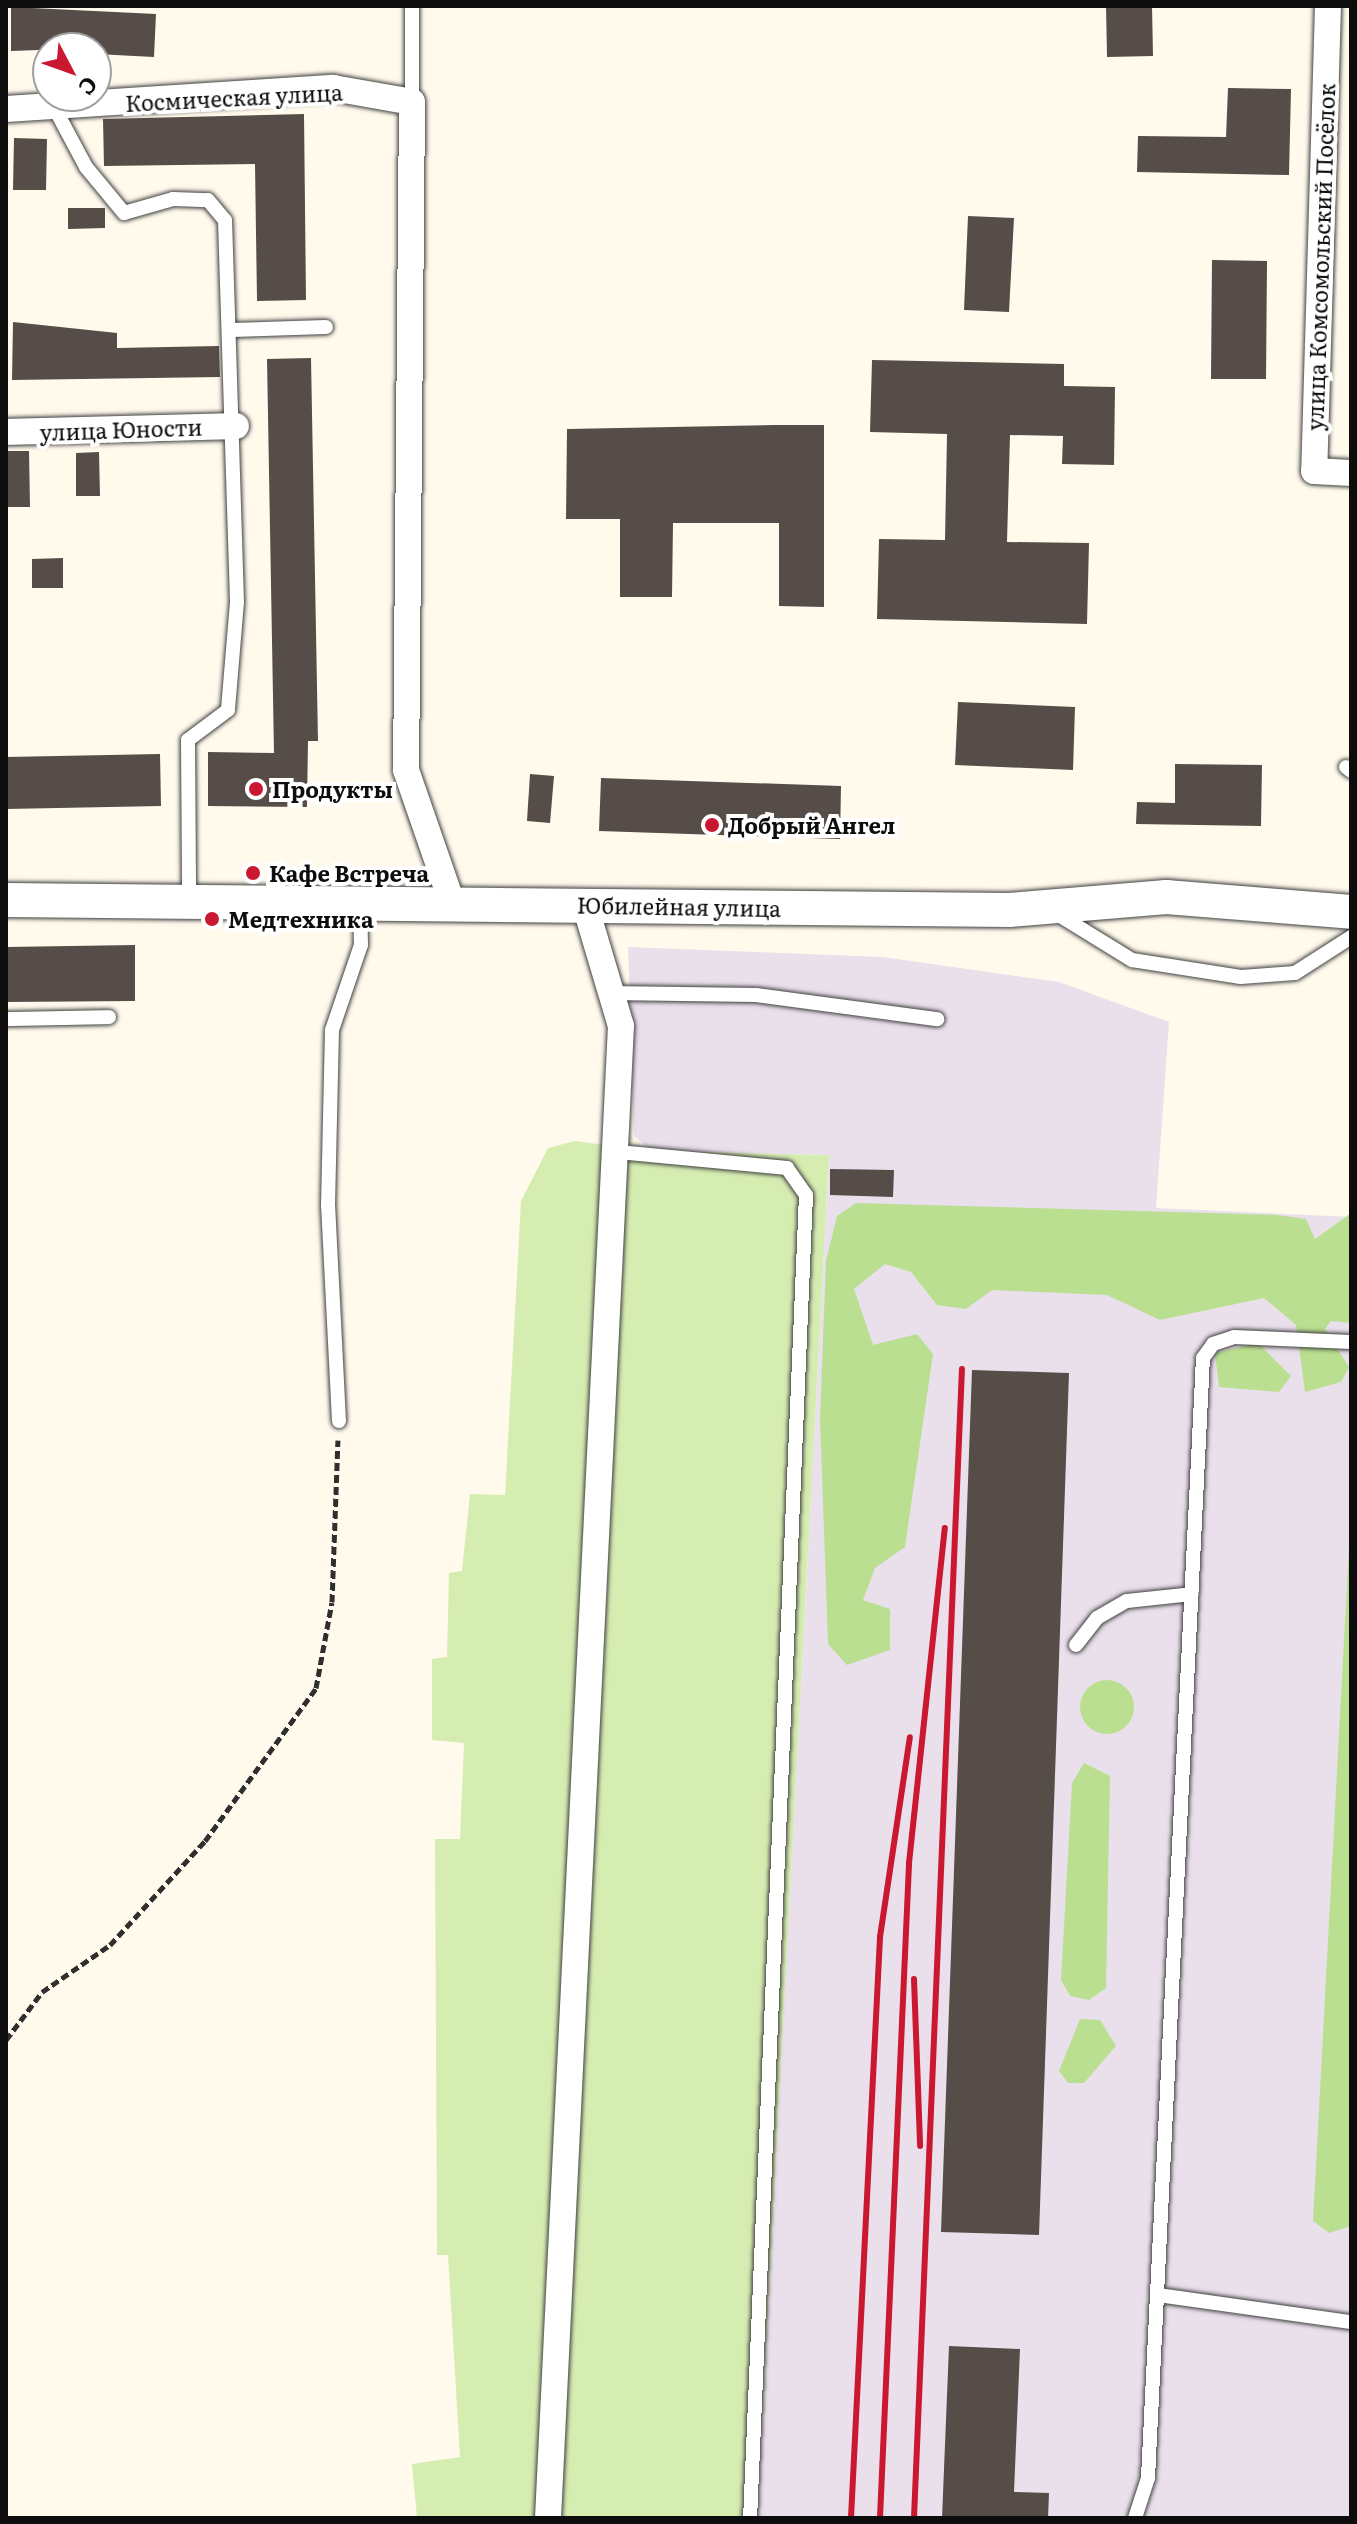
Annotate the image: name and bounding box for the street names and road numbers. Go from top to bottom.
street label: Космическая улица [125,78,343,116]
street label: улица Комсомольский Посёлок [1301,83,1339,431]
street label: улица Юности [39,413,203,445]
street label: Юбилейная улица [577,891,781,921]

